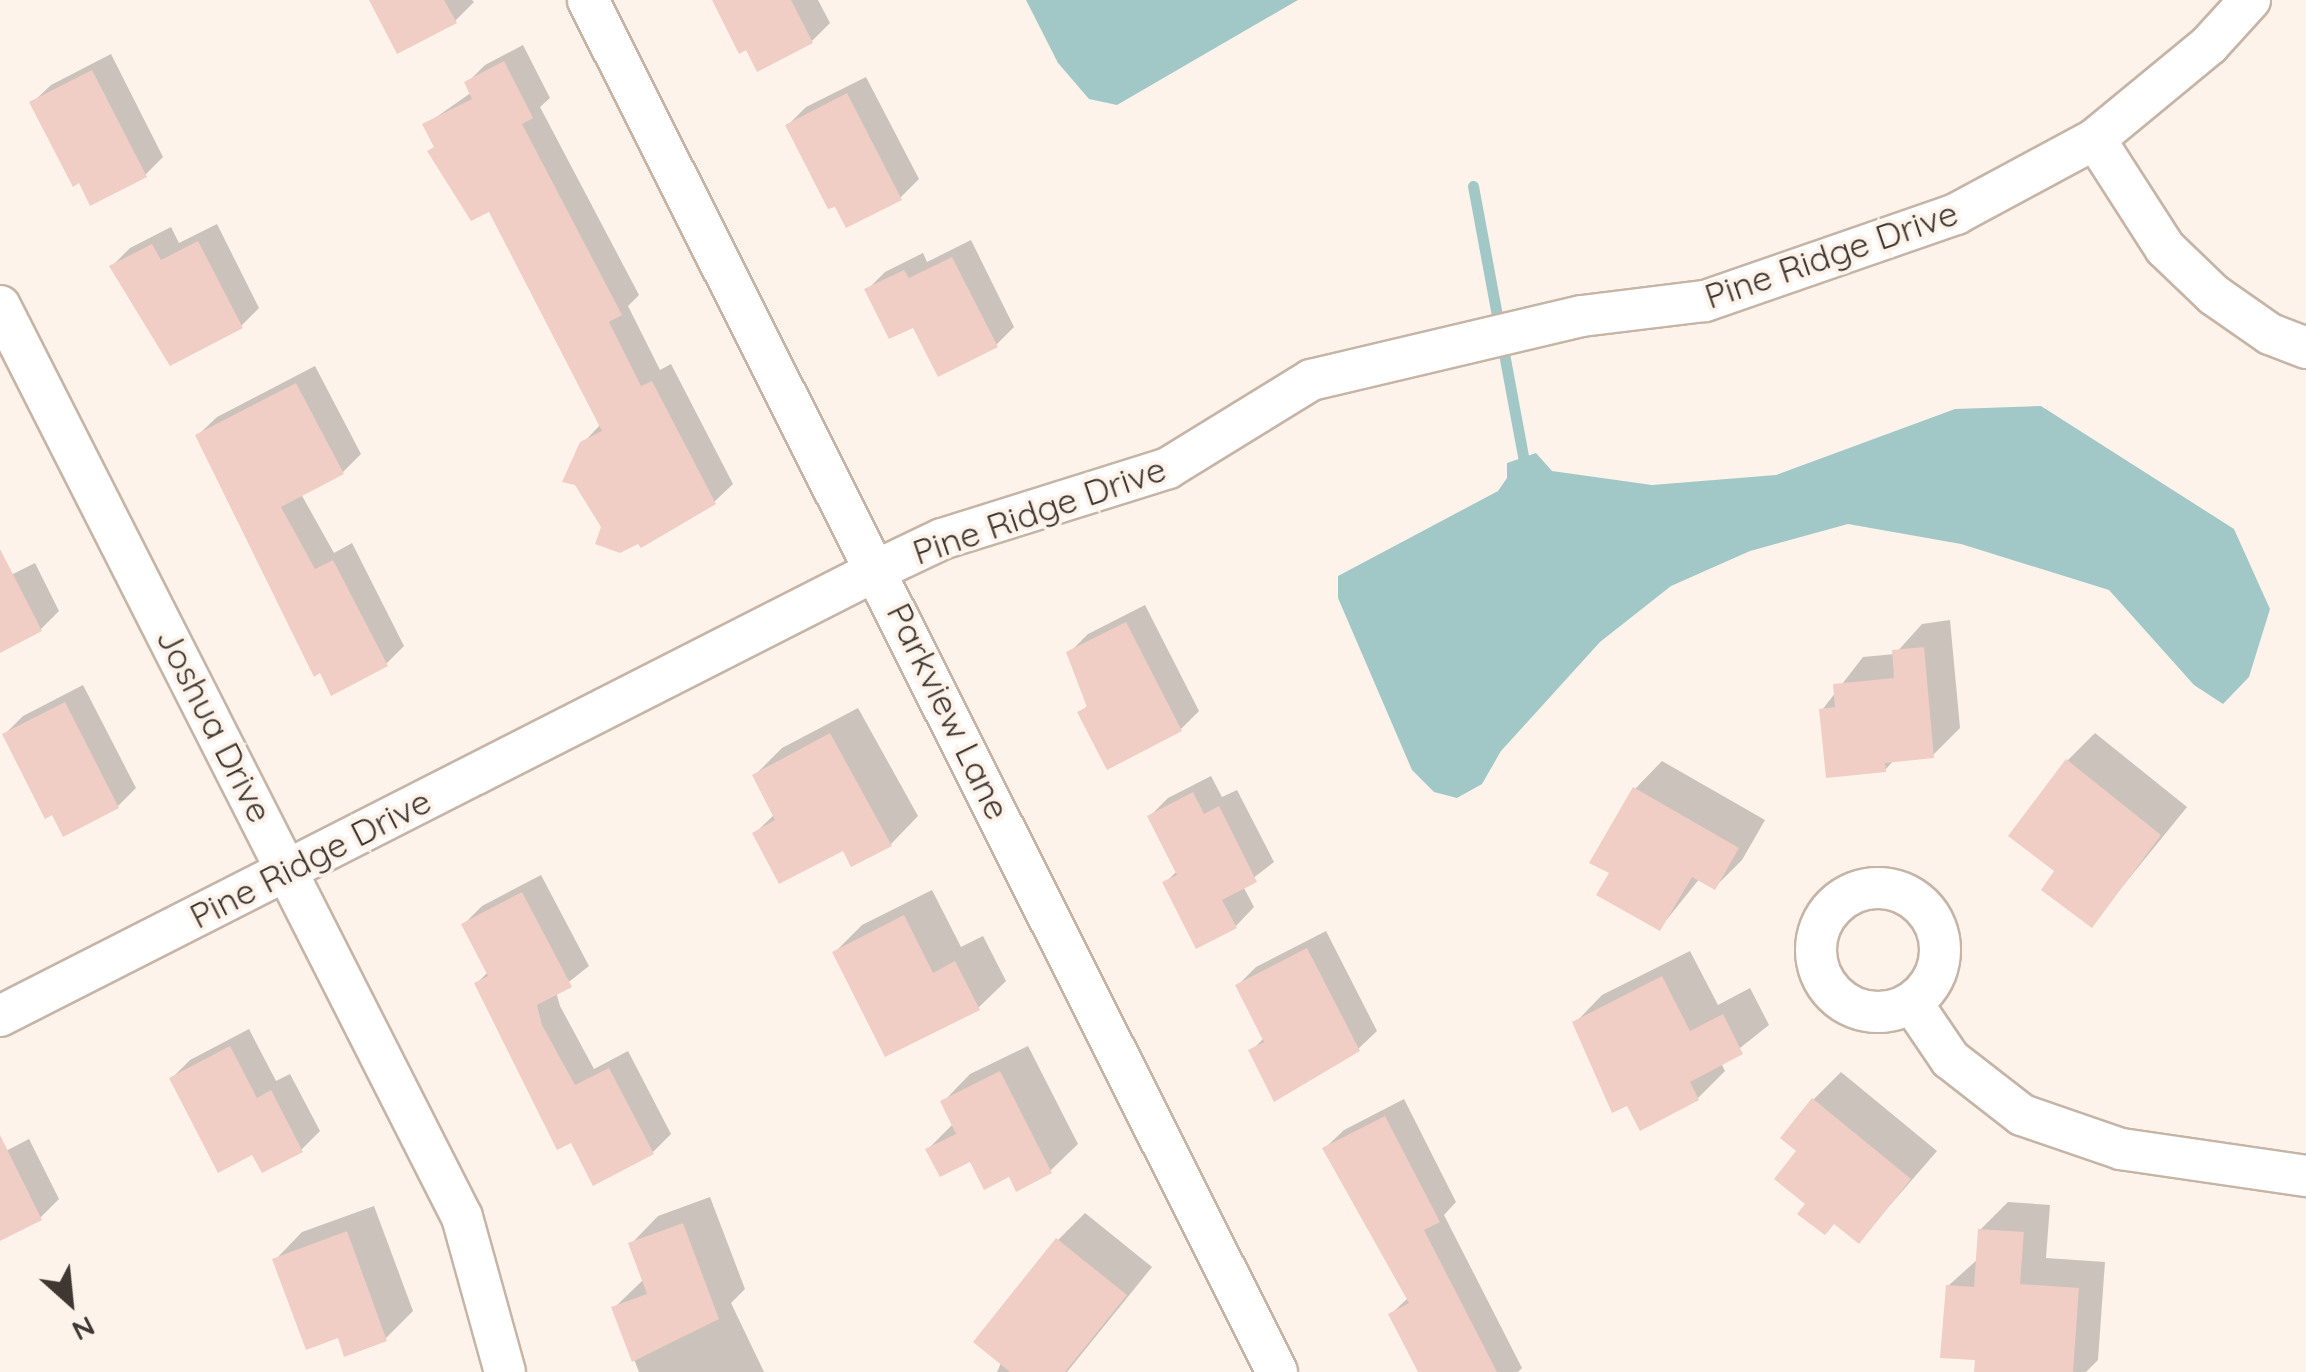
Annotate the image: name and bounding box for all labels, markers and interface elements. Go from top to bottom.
street label: Pine Ridge Drive [1699,191,1963,317]
street label: Pine Ridge Drive [907,447,1171,573]
street label: Parkview Lane [878,596,1020,826]
street label: Joshua Drive [148,621,282,829]
street label: Pine Ridge Drive [183,779,437,937]
north arrow [20,1252,120,1352]
text: N [67,1309,101,1349]

